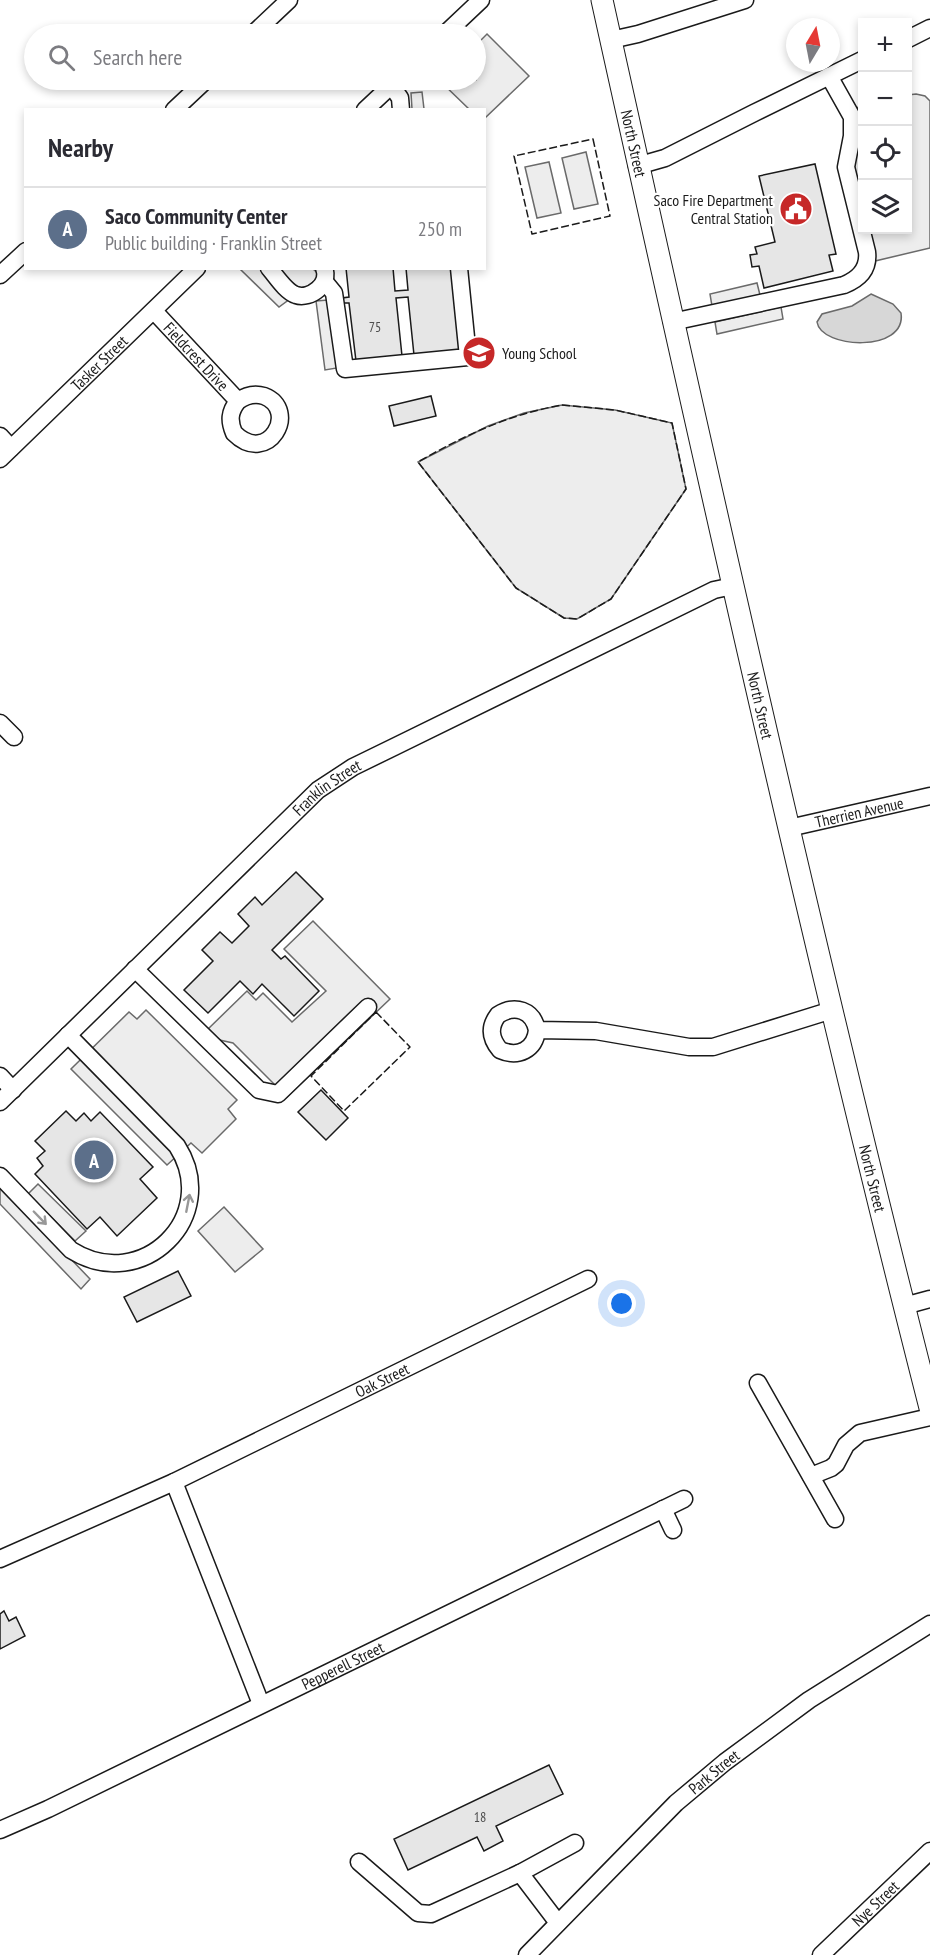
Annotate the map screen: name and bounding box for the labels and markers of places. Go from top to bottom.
place label: Saco Fire Department Central Station [654,190,774,228]
public building icon: Saco Fire Department Central Station [778,191,814,227]
school or university icon: Young School [461,335,497,371]
place label: Young School [502,343,577,363]
pin: A [74,1138,113,1182]

